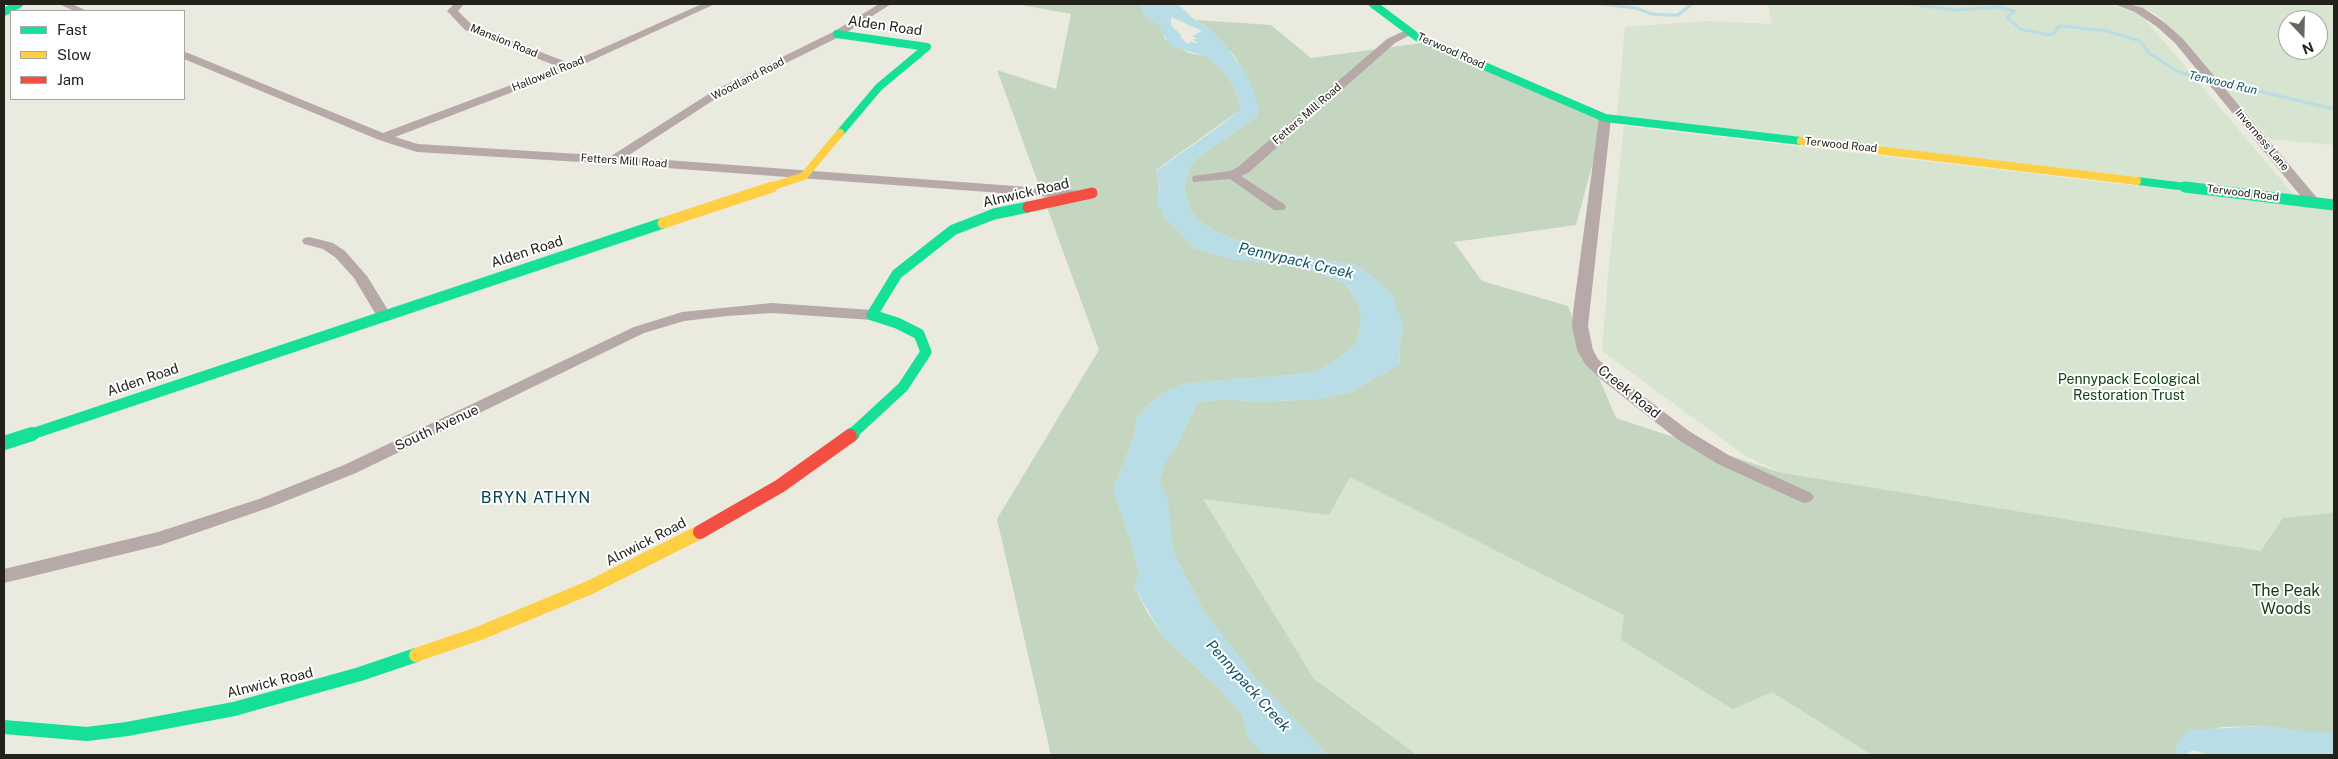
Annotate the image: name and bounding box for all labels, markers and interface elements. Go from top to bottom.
legend [10,10,185,100]
north arrow [2278,10,2328,60]
street label: Alden Road [847,12,923,40]
text: Fast [57,21,87,38]
street label: Mansion Road [468,21,540,61]
street label: Terwood Road [1415,30,1487,72]
text: N [2300,39,2316,57]
text: Slow [57,46,91,63]
street label: Hallowell Road [510,54,586,94]
street label: Woodland Road [709,55,787,103]
water label: Terwood Run [2187,68,2259,98]
text: Jam [57,71,84,88]
street label: Fetters Mill Road [1270,81,1344,147]
street label: Inverness Lane [2232,106,2292,174]
street label: Terwood Road [1804,135,1878,155]
street label: Fetters Mill Road [580,151,668,171]
street label: Alnwick Road [981,175,1071,211]
street label: Terwood Road [2206,182,2280,204]
street label: Alden Road [489,232,565,272]
water label: Pennypack Creek [1237,239,1355,283]
street label: Alden Road [105,360,181,400]
street label: Creek Road [1594,362,1664,422]
park label: Pennypack Ecological Restoration Trust [2058,372,2200,404]
street label: South Avenue [392,401,482,455]
district label: BRYN ATHYN [479,488,593,508]
street label: Alnwick Road [603,514,689,570]
park label: The Peak Woods [2252,581,2320,619]
water label: Pennypack Creek [1202,636,1294,736]
street label: Alnwick Road [225,664,315,702]

